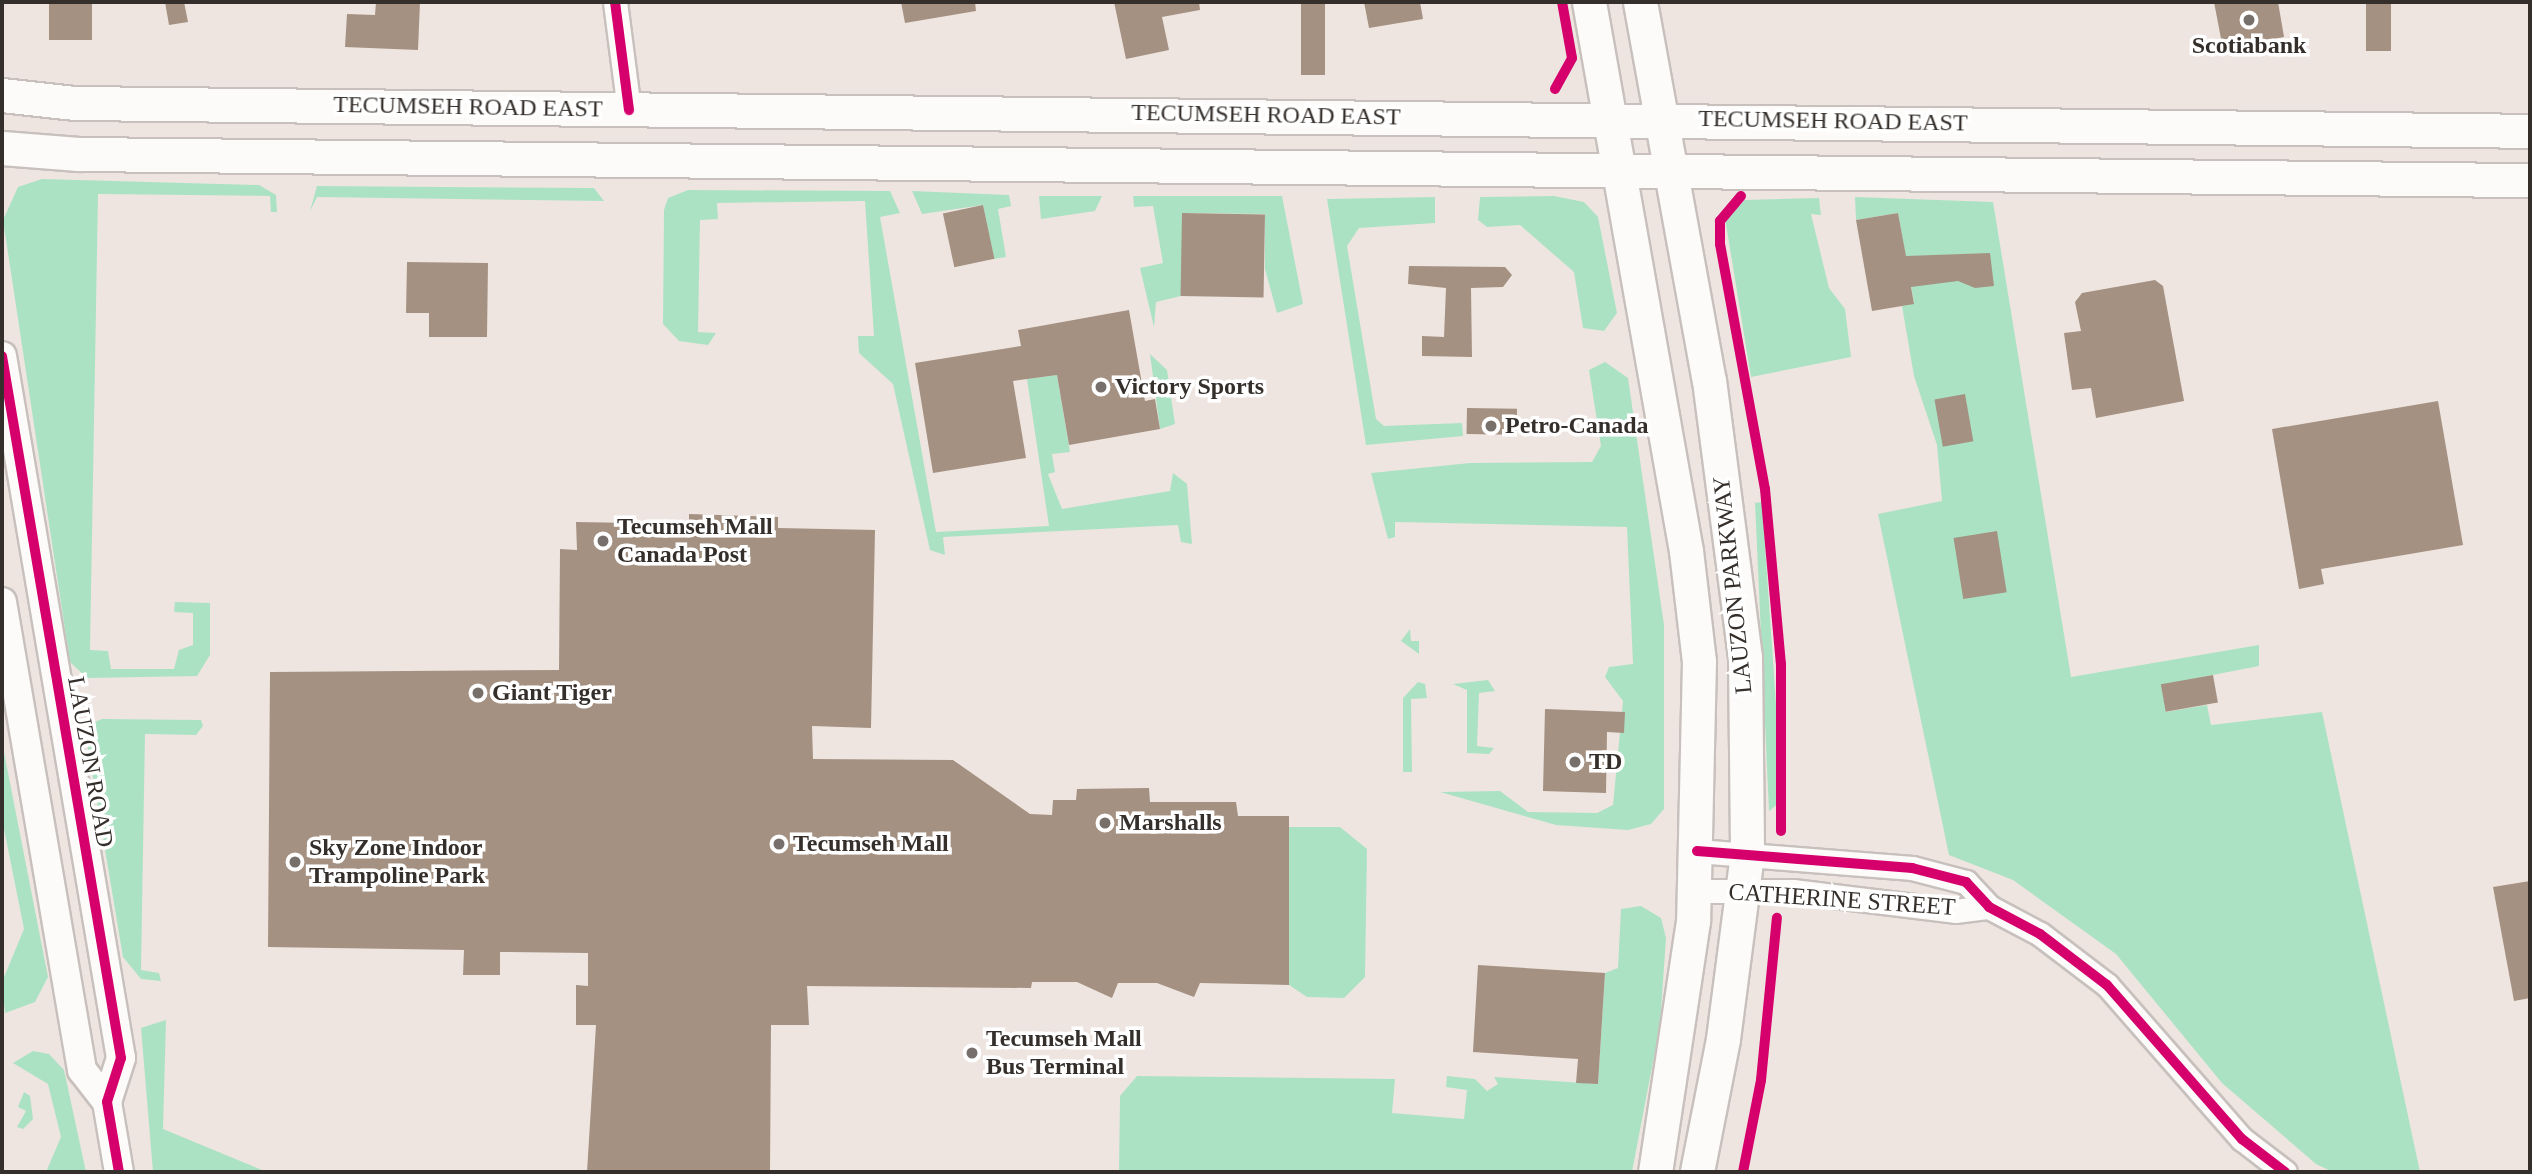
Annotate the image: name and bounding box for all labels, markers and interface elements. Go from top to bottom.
marker: Scotiabank [2241,12,2257,28]
place label: Scotiabank [2192,32,2306,60]
street label: TECUMSEH ROAD EAST [333,90,603,124]
street label: TECUMSEH ROAD EAST [1131,98,1401,132]
street label: TECUMSEH ROAD EAST [1698,104,1968,138]
place label: Victory Sports [1115,373,1264,401]
marker: Victory Sports [1093,379,1109,395]
place label: Petro-Canada [1505,412,1649,440]
marker: Petro-Canada [1483,418,1499,434]
street label: LAUZON PARKWAY [1707,475,1759,695]
place label: Tecumseh Mall Canada Post [617,513,773,569]
marker: Tecumseh Mall Canada Post [595,533,611,549]
street label: LAUZON ROAD [61,674,119,850]
place label: Giant Tiger [492,679,612,707]
marker: Giant Tiger [470,685,486,701]
place label: TD [1589,748,1622,776]
marker: TD [1567,754,1583,770]
place label: Marshalls [1119,809,1222,837]
marker: Marshalls [1097,815,1113,831]
place label: Tecumseh Mall [793,830,949,858]
place label: Sky Zone Indoor Trampoline Park [309,834,485,890]
marker: Tecumseh Mall [771,836,787,852]
marker: Sky Zone Indoor Trampoline Park [287,854,303,870]
street label: CATHERINE STREET [1728,878,1956,922]
place label: Tecumseh Mall Bus Terminal [986,1025,1142,1081]
marker: Tecumseh Mall Bus Terminal [964,1045,980,1061]

